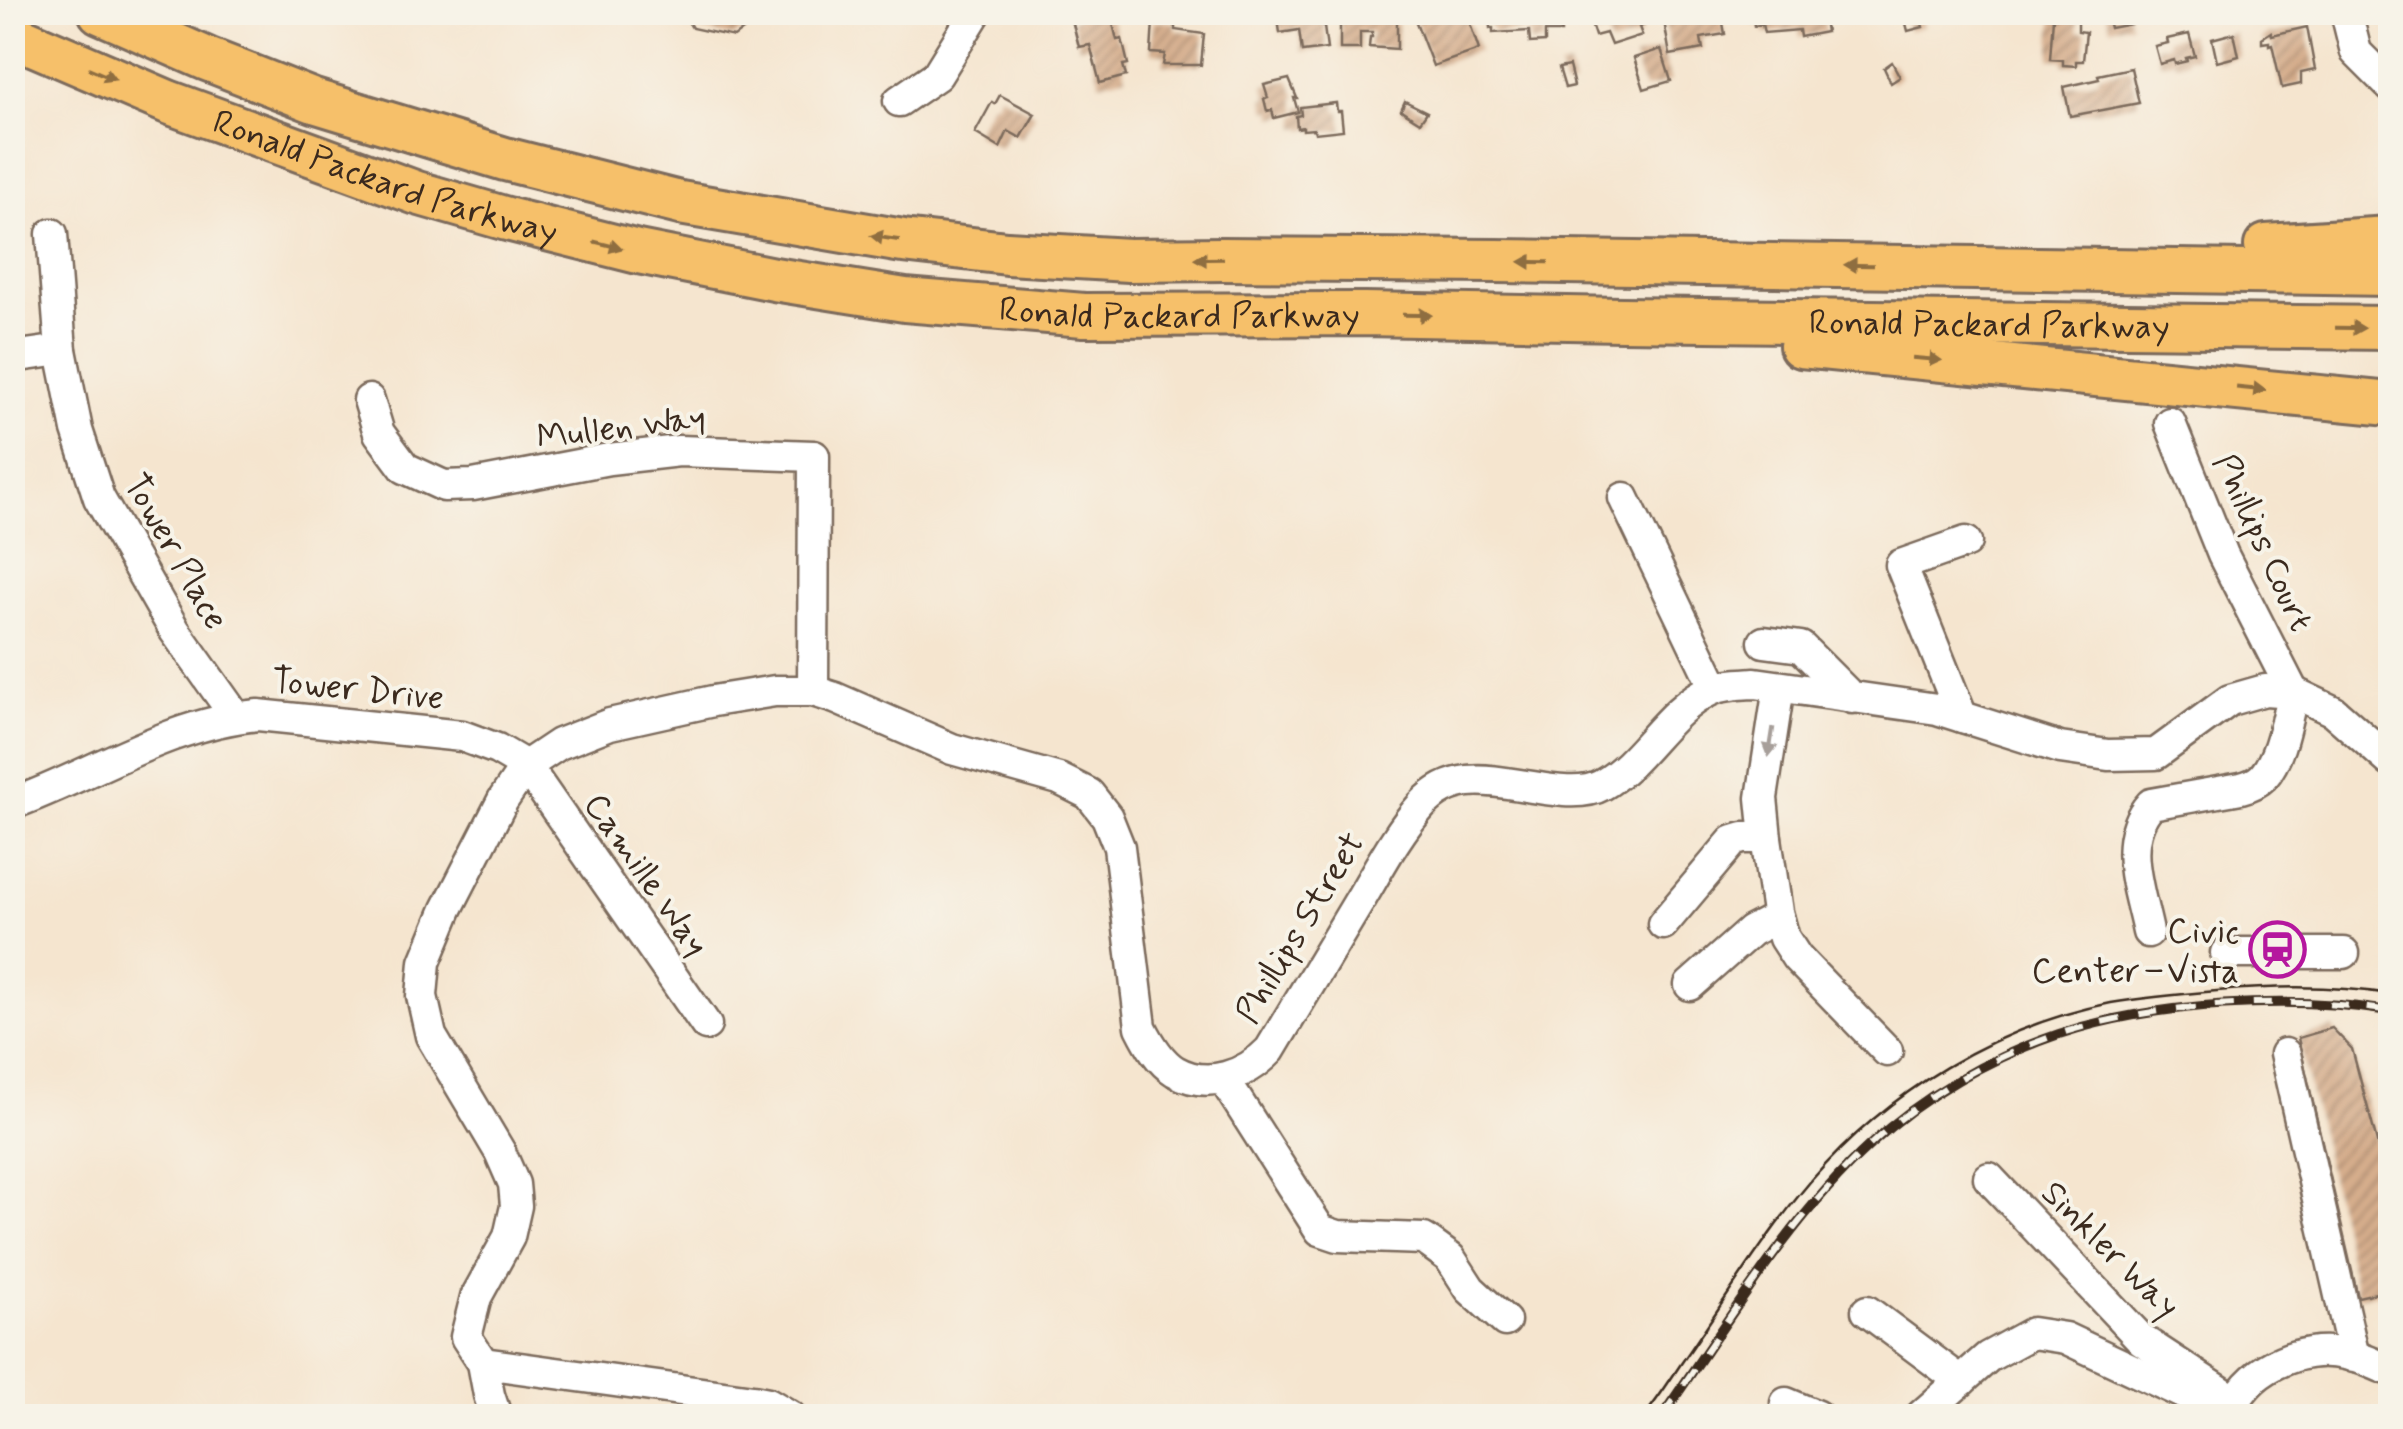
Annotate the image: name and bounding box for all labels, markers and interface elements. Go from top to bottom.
one-way arrow [87,66,117,82]
street label: Ronald Packard Parkway [206,99,562,256]
one-way arrow [869,230,900,245]
one-way arrow [593,237,624,253]
one-way arrow [1192,251,1224,267]
one-way arrow [1517,253,1549,269]
one-way arrow [1842,257,1874,273]
street label: Ronald Packard Parkway [997,287,1360,340]
street label: Ronald Packard Parkway [1809,300,2170,350]
one-way arrow [1402,308,1434,324]
one-way arrow [2334,320,2366,336]
one-way arrow [1912,351,1943,367]
one-way arrow [2235,381,2267,397]
street label: Mullen Way [534,395,708,461]
street label: Phillips Court [2201,447,2323,639]
street label: Tower Place [112,466,238,638]
street label: Tower Drive [269,658,446,722]
one-way arrow [1762,727,1778,758]
street label: Camille Way [572,784,718,966]
street label: Phillips Street [1225,824,1376,1032]
place label: Civic Center–Vista [2031,909,2239,995]
station icon: Civic Center–Vista [2248,920,2308,980]
street label: Sinkler Way [2030,1171,2189,1330]

